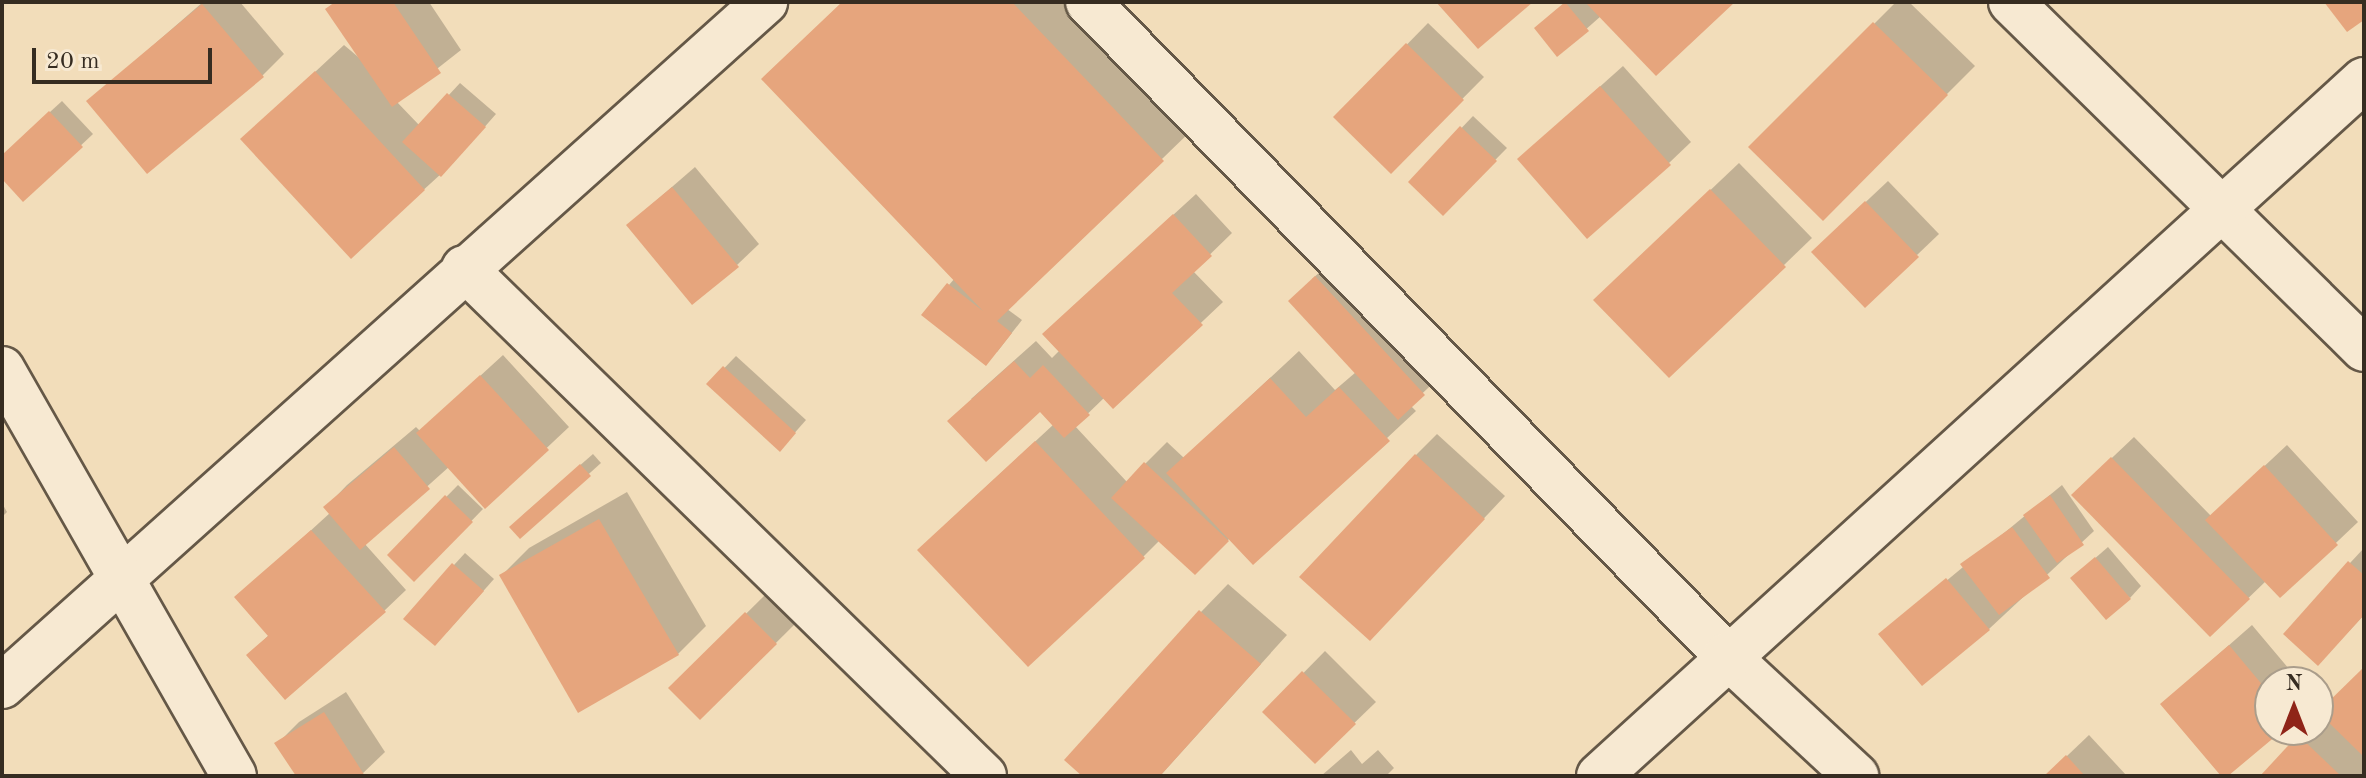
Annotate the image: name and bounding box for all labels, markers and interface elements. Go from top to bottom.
scale bar [36,32,216,82]
text: 20 m [46,50,100,74]
north arrow [2254,666,2334,746]
text: N [2286,673,2302,695]

